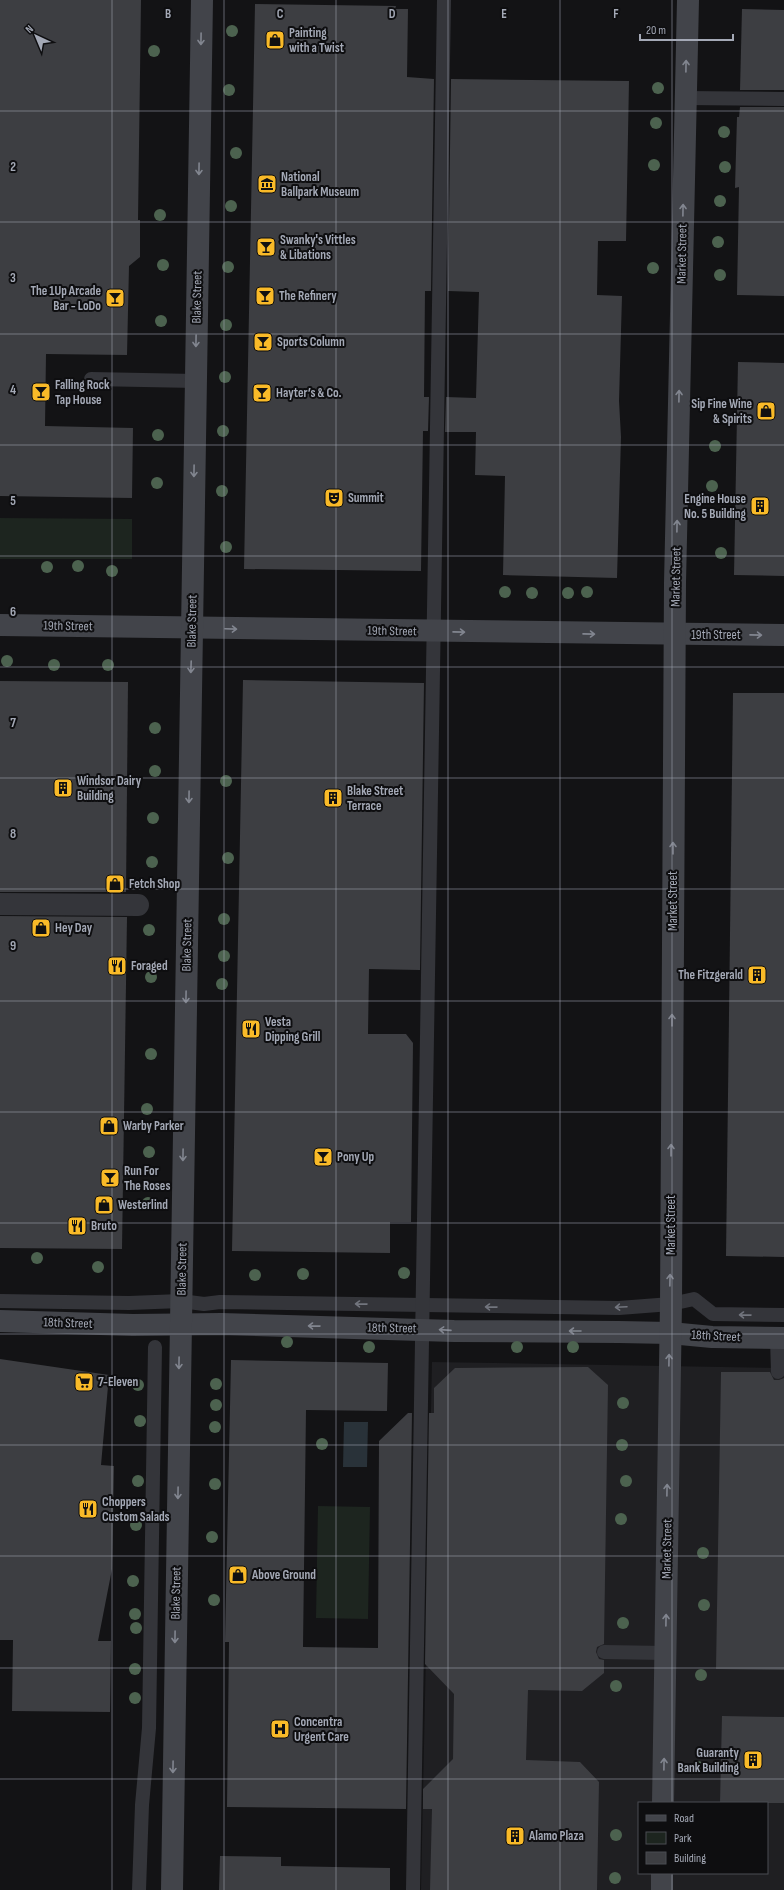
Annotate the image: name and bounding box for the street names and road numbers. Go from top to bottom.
street label: Market Street [673,224,691,284]
street label: Blake Street [189,270,205,323]
street label: Market Street [667,547,685,607]
street label: Blake Street [184,594,200,647]
street label: 19th Street [43,618,93,634]
street label: 19th Street [367,623,417,639]
street label: 19th Street [691,627,741,643]
street label: Market Street [665,871,681,931]
street label: Blake Street [179,918,195,971]
street label: Market Street [663,1195,679,1255]
street label: Blake Street [174,1242,190,1295]
street label: 18th Street [43,1314,93,1332]
street label: 18th Street [367,1320,417,1336]
street label: 18th Street [691,1327,741,1345]
street label: Market Street [658,1519,676,1579]
street label: Blake Street [168,1566,184,1619]

